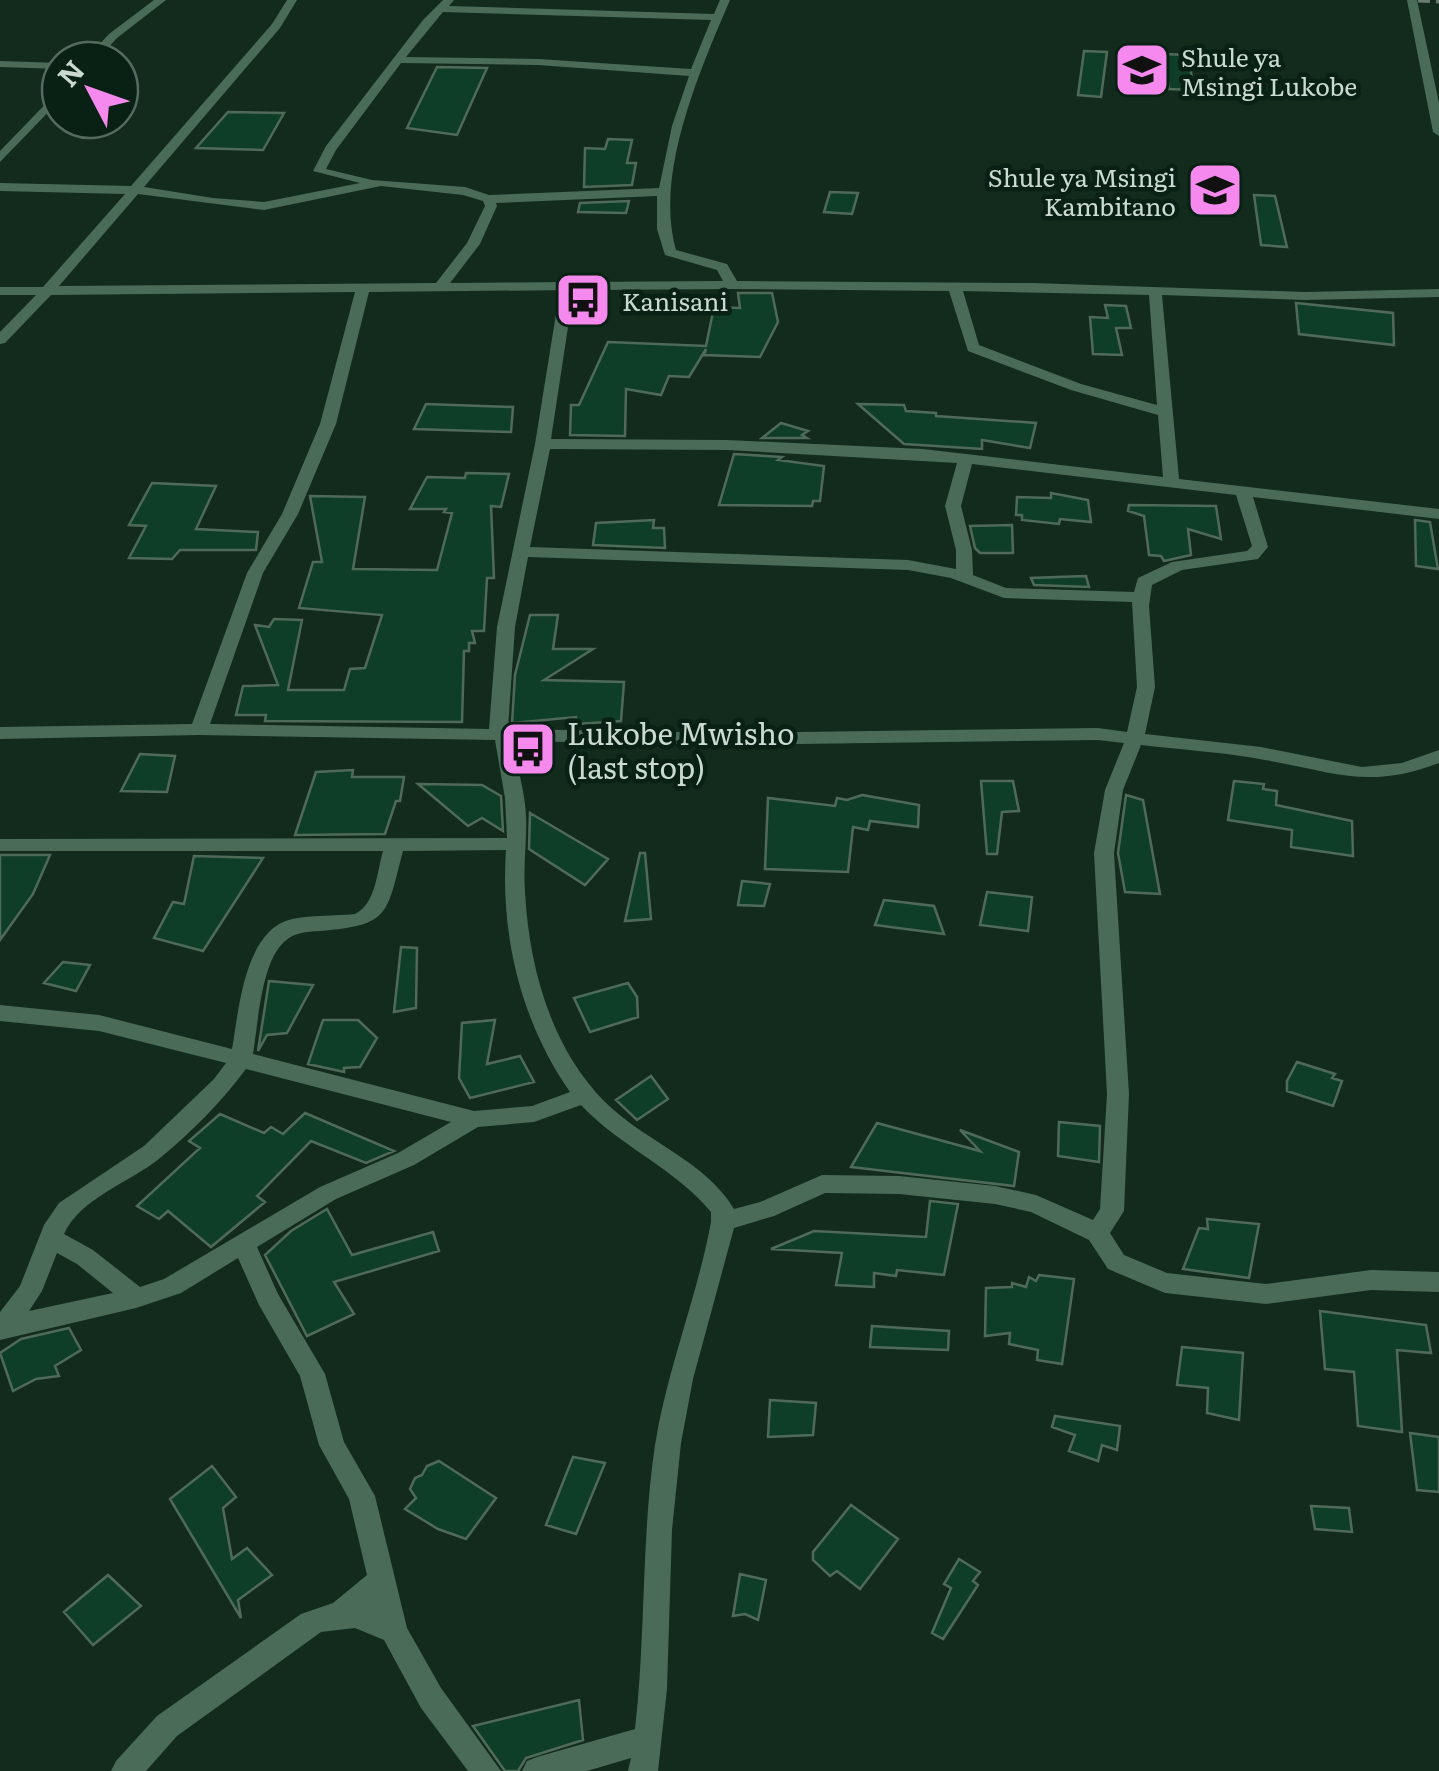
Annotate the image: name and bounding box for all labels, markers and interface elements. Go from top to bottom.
place label: Shule ya Msingi Lukobe [1181,38,1357,104]
north arrow [40,40,140,140]
school or university icon: Shule ya Msingi Lukobe [1112,40,1172,100]
text: N [46,50,93,95]
place label: Shule ya Msingi Kambitano [988,158,1176,224]
school or university icon: Shule ya Msingi Kambitano [1185,160,1245,220]
bus stop icon: Kanisani [553,270,613,330]
place label: Kanisani [622,282,728,319]
place label: Lukobe Mwisho (last stop) [567,710,794,788]
bus stop icon: Lukobe Mwisho (last stop) [498,719,558,779]

